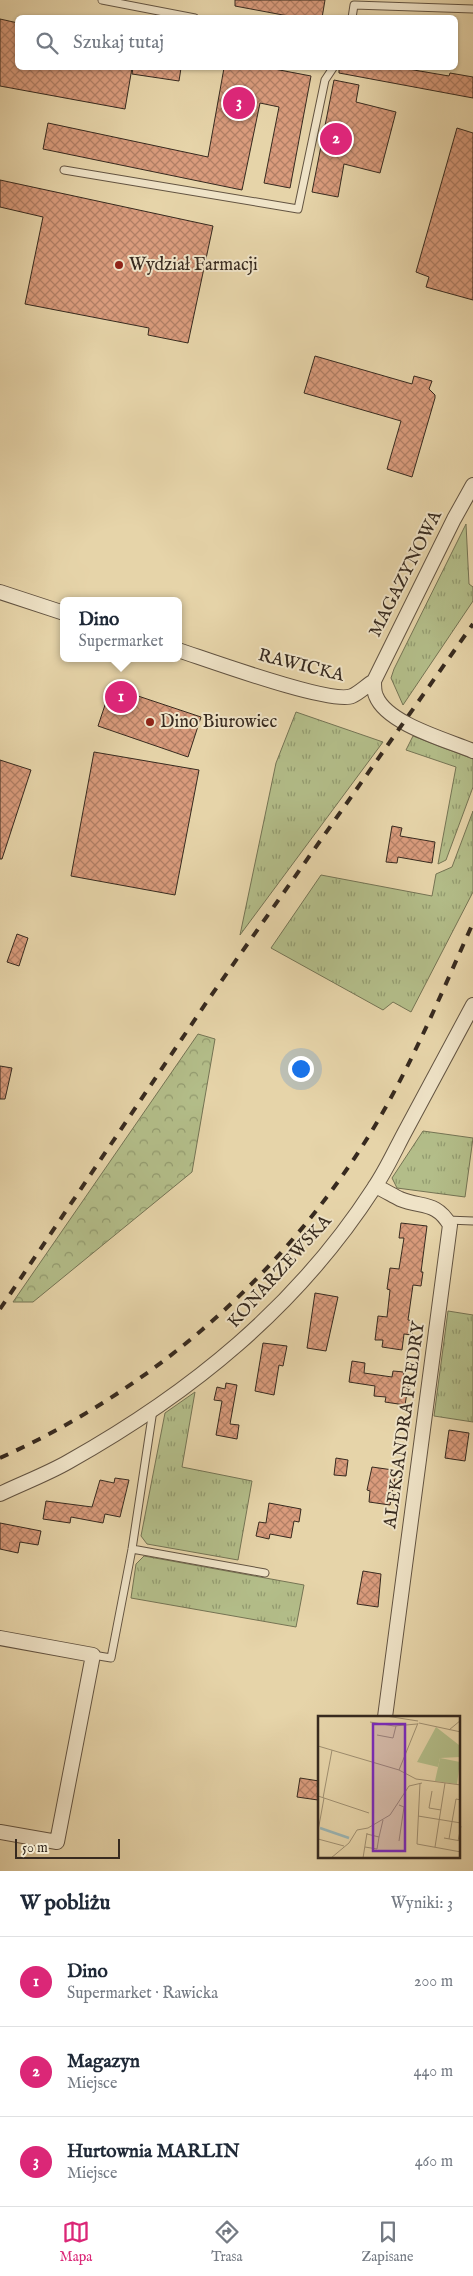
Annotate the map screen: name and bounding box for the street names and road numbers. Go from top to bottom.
street label: MAGAZYNOWA [364,506,448,641]
street label: RAWICKA [256,644,347,688]
street label: KONARZEWSKA [223,1210,338,1334]
street label: ALEKSANDRA FREDRY [379,1319,431,1531]

